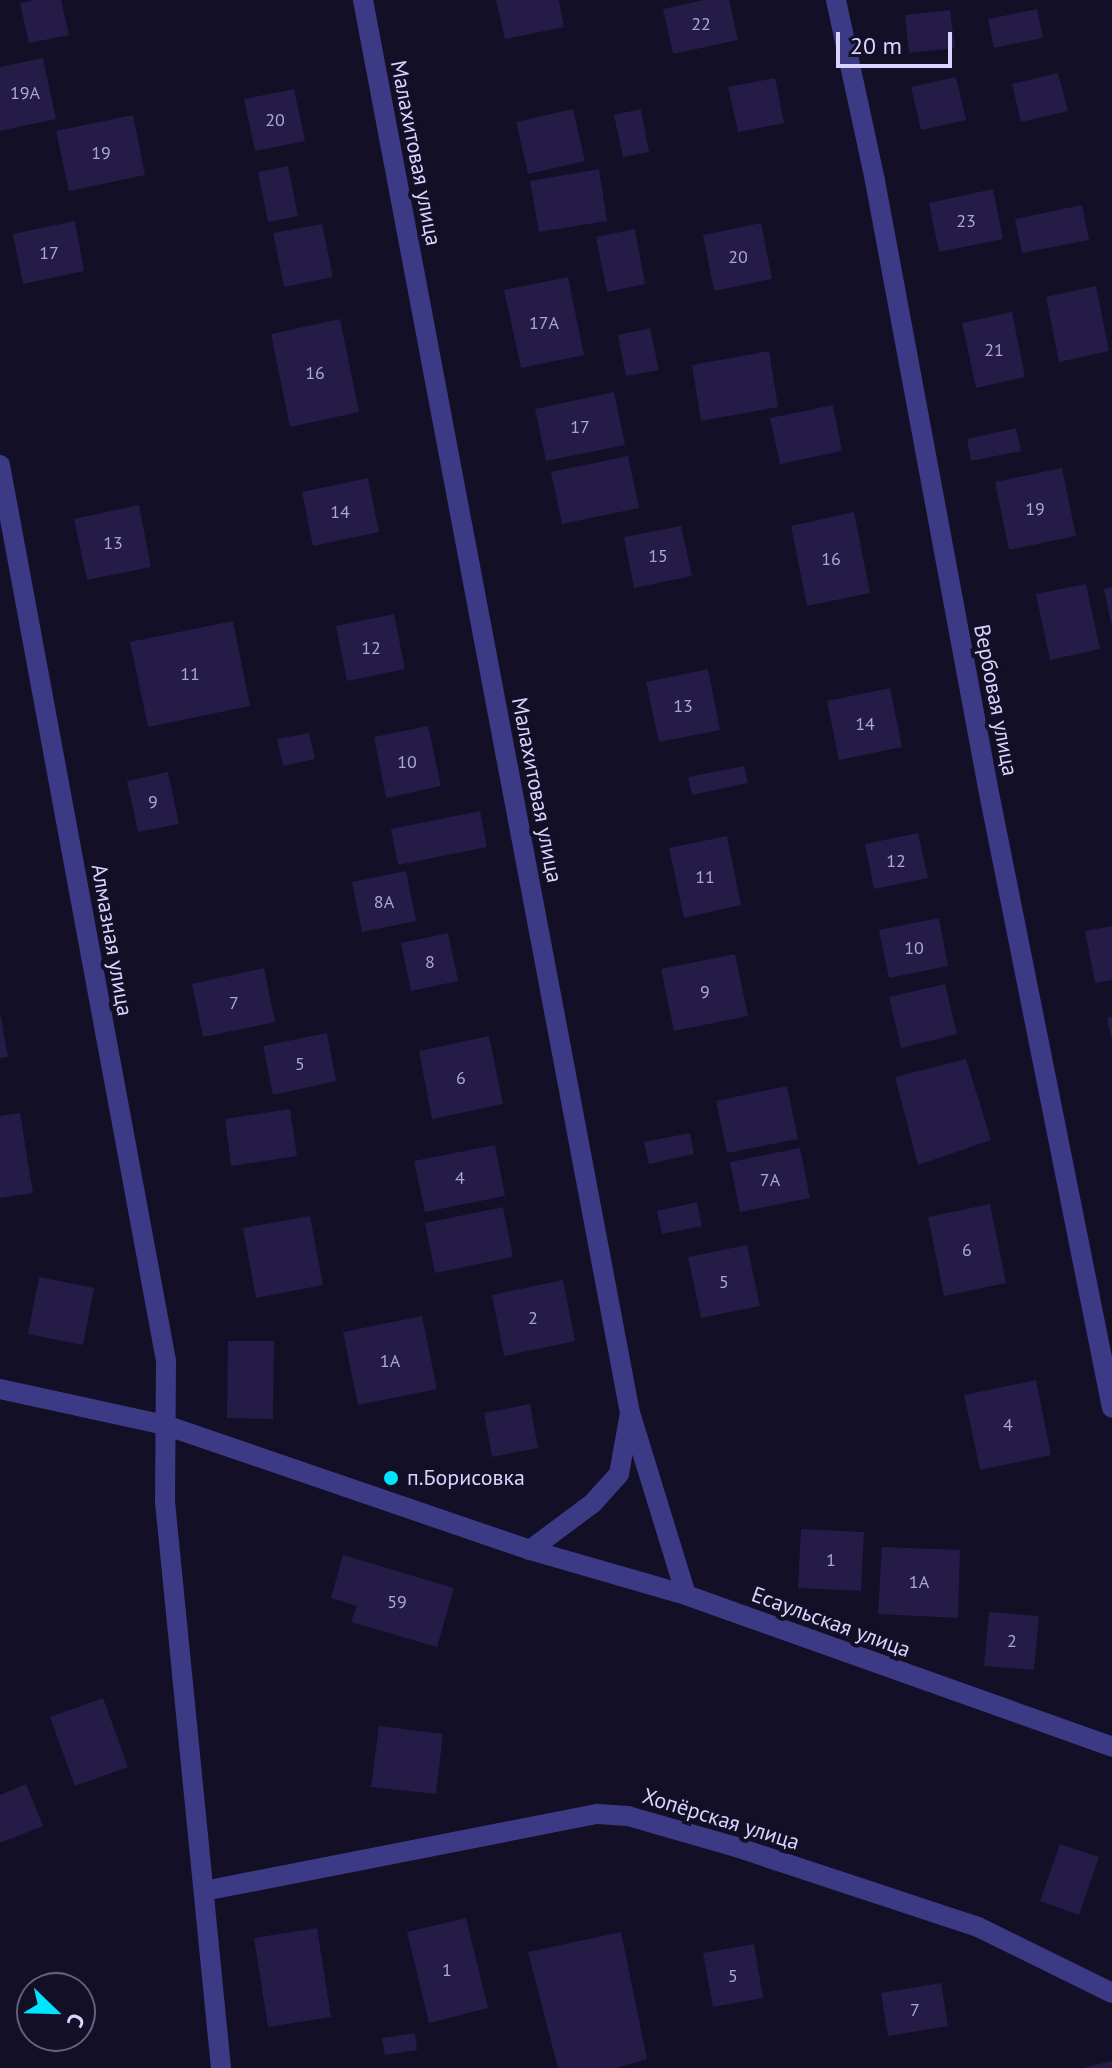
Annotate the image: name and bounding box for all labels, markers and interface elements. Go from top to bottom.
house number: 22 [691,13,711,35]
scale bar [840,16,956,66]
text: 20 m [850,30,902,61]
street label: Малахитовая улица [385,58,447,248]
house number: 19А [10,82,40,104]
house number: 20 [265,109,285,131]
house number: 19 [91,142,111,164]
house number: 23 [956,210,976,232]
house number: 17 [39,242,59,264]
house number: 20 [728,246,748,268]
house number: 17А [529,312,559,334]
house number: 21 [984,339,1004,361]
house number: 16 [305,362,325,384]
house number: 17 [570,416,590,438]
house number: 19 [1025,498,1045,520]
house number: 14 [330,501,350,523]
house number: 13 [103,532,123,554]
house number: 15 [648,545,668,567]
house number: 16 [821,548,841,570]
street label: Вербовая улица [968,622,1024,778]
house number: 12 [361,637,381,659]
house number: 11 [180,663,200,685]
street label: Малахитовая улица [506,695,568,885]
house number: 13 [673,695,693,717]
house number: 14 [855,713,875,735]
house number: 10 [397,751,417,773]
house number: 9 [148,791,158,813]
house number: 12 [886,850,906,872]
street label: Алмазная улица [86,862,138,1018]
house number: 11 [695,866,715,888]
house number: 8А [374,891,394,913]
house number: 10 [904,937,924,959]
house number: 8 [425,951,435,973]
house number: 9 [700,981,710,1003]
house number: 7 [229,992,239,1014]
house number: 5 [295,1053,305,1075]
house number: 6 [456,1067,466,1089]
house number: 4 [455,1167,465,1189]
house number: 7А [760,1169,780,1191]
house number: 6 [962,1239,972,1261]
house number: 5 [719,1271,729,1293]
house number: 2 [528,1307,538,1329]
house number: 1А [380,1350,400,1372]
house number: 4 [1003,1414,1013,1436]
place label: п.Борисовка [407,1465,525,1491]
marker: п.Борисовка [382,1469,400,1487]
house number: 1 [826,1549,836,1571]
house number: 1А [909,1571,929,1593]
street label: Есаульская улица [748,1581,914,1663]
house number: 59 [387,1591,407,1613]
house number: 2 [1007,1630,1017,1652]
street label: Хопёрская улица [639,1783,803,1855]
house number: 1 [442,1959,452,1981]
house number: 5 [728,1965,738,1987]
north arrow [16,1972,96,2052]
house number: 7 [910,1999,920,2021]
text: С [61,2009,92,2032]

